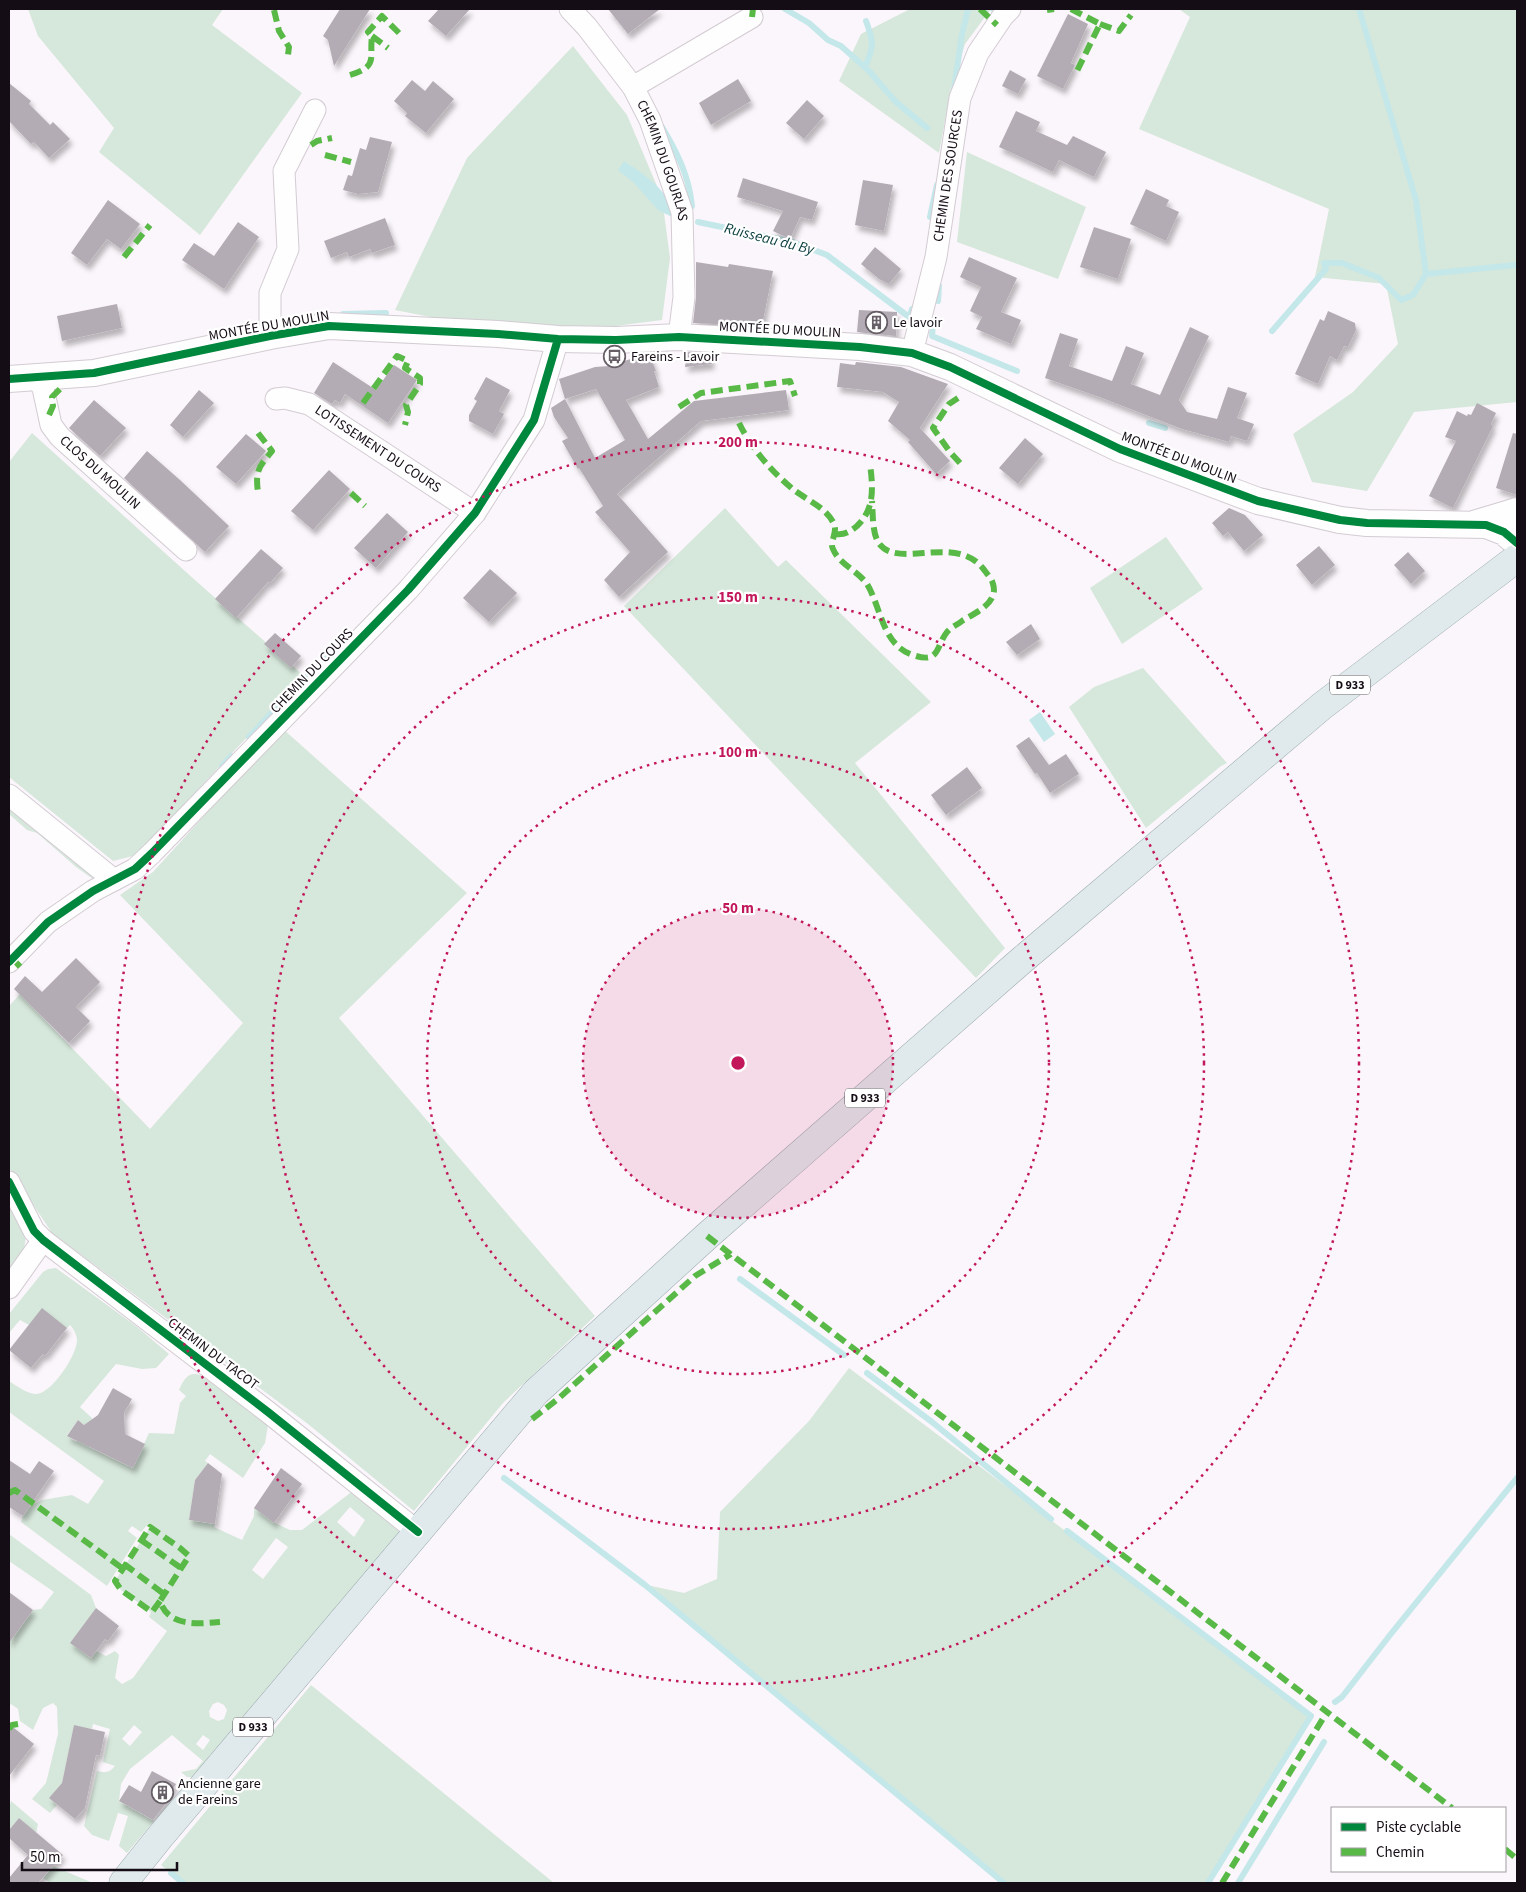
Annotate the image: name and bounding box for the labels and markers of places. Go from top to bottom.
building icon: Le lavoir [865,311,889,335]
place label: Le lavoir [893,313,943,333]
bus stop icon: Fareins - Lavoir [603,345,627,369]
place label: Fareins - Lavoir [631,347,719,367]
centre of rings [729,1054,747,1072]
place label: Ancienne gare de Fareins [178,1774,261,1810]
building icon: Ancienne gare de Fareins [150,1780,174,1804]

